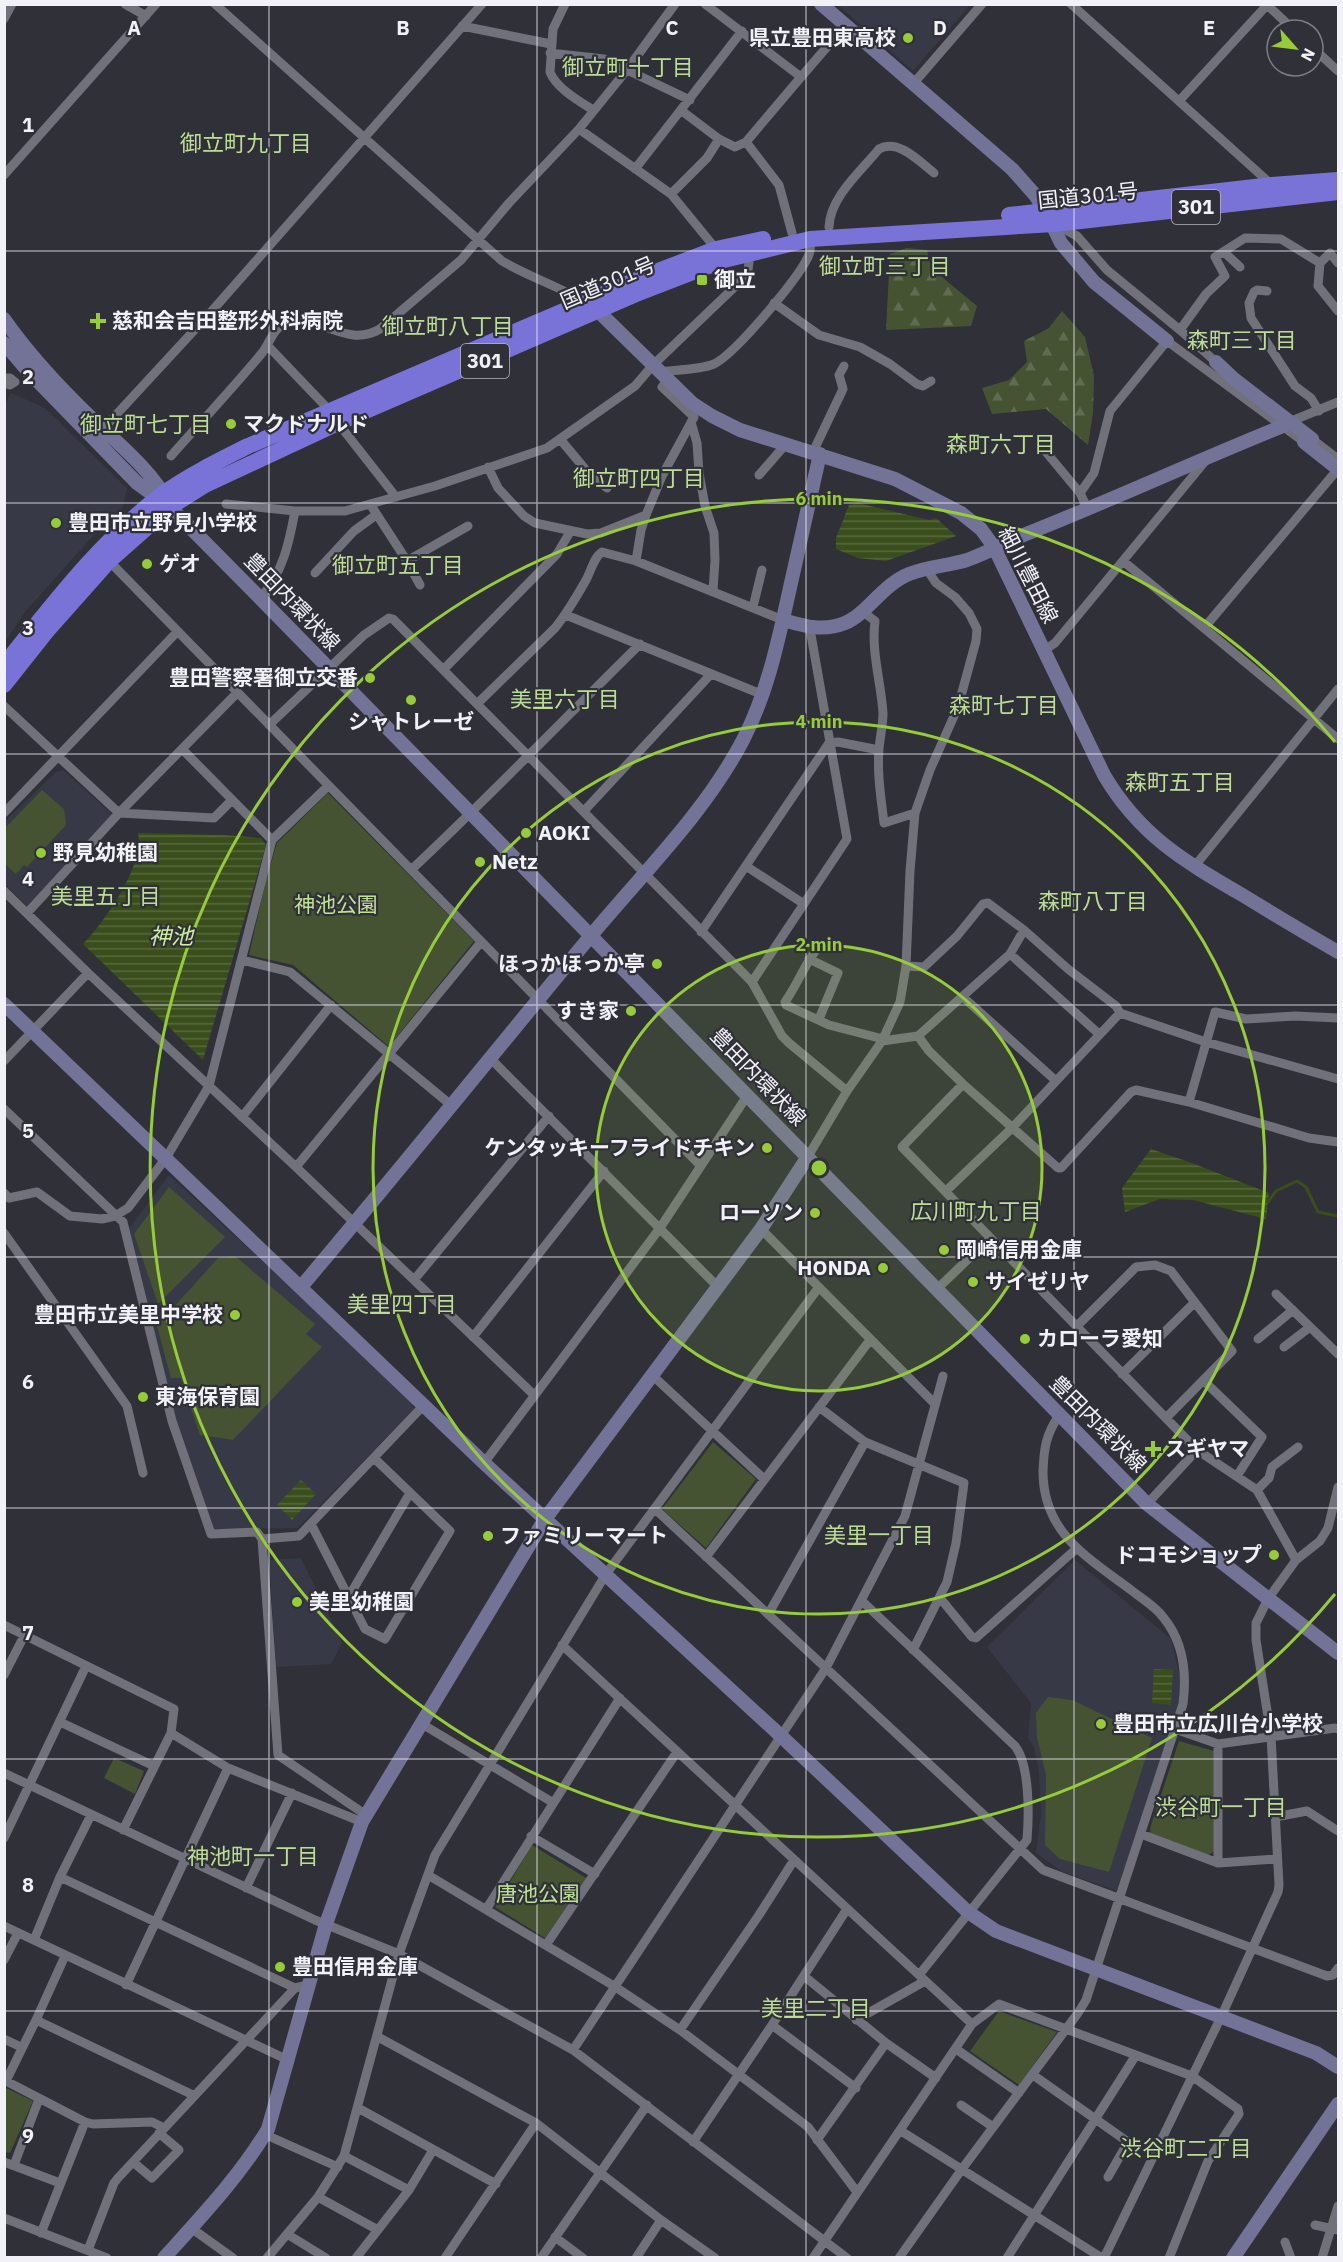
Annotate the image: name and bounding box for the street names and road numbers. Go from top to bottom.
street label: 国道301号 [1036,176,1139,214]
road number: 301 [1172,190,1220,224]
street label: 国道301号 [556,249,659,315]
road number: 301 [461,344,509,378]
street label: 細川豊田線 [993,521,1065,628]
street label: 豊田内環状線 [239,546,347,656]
street label: 豊田内環状線 [705,1021,813,1131]
street label: 豊田内環状線 [1044,1369,1153,1478]

